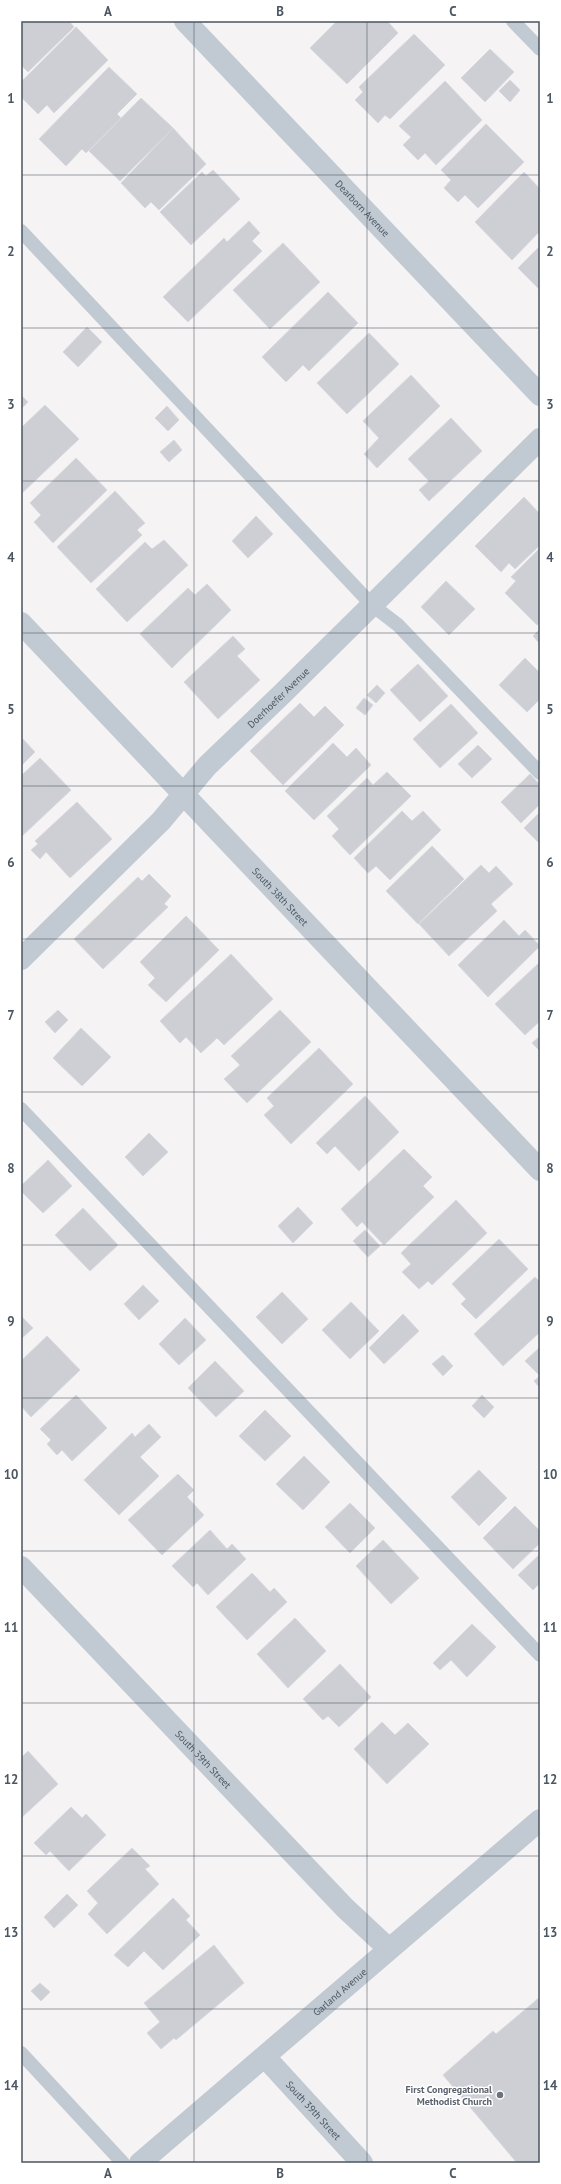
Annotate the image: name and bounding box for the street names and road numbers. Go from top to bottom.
street label: Dearborn Avenue [332,177,392,240]
street label: Doerhoefer Avenue [245,665,312,731]
street label: South 38th Street [249,865,311,929]
street label: South 39th Street [172,1728,234,1792]
street label: Garland Avenue [310,1965,370,2019]
street label: South 39th Street [283,2078,344,2143]

